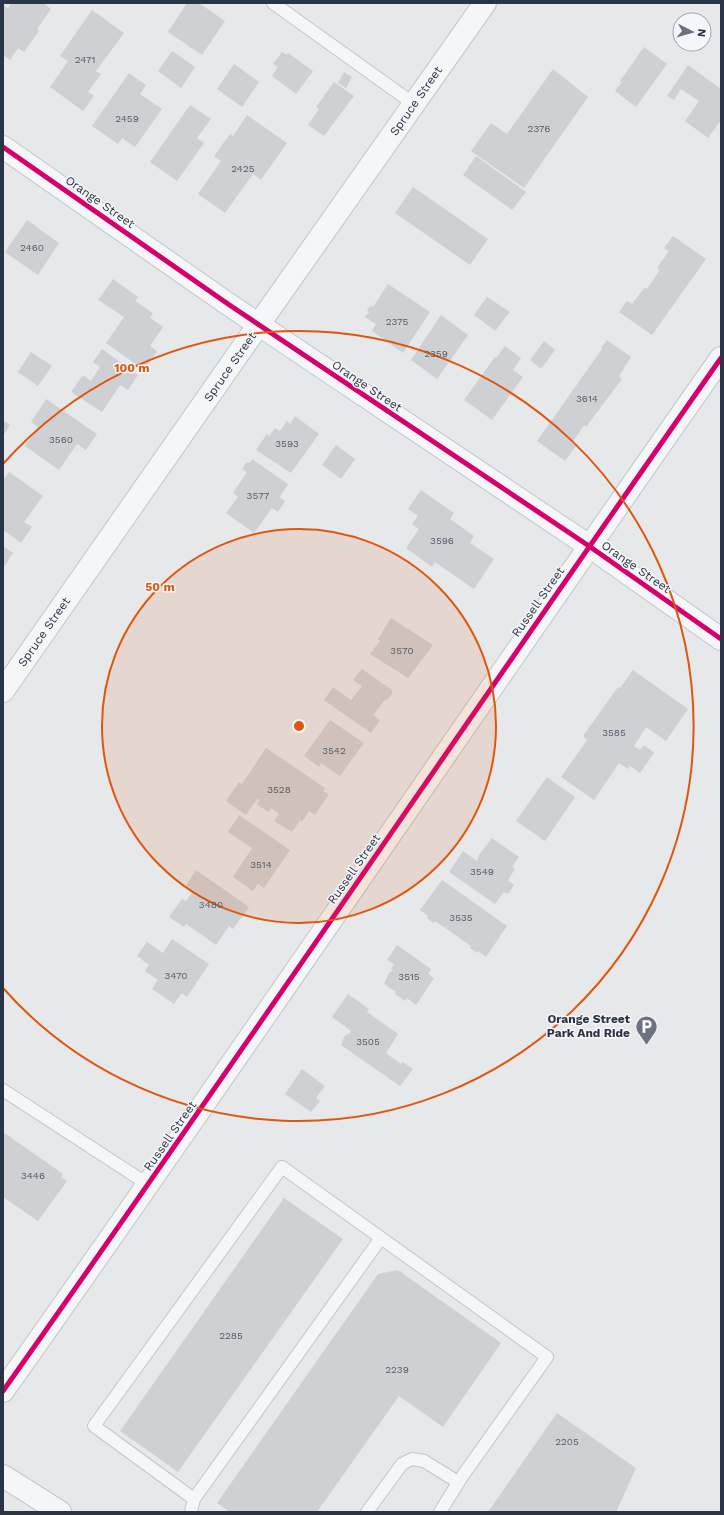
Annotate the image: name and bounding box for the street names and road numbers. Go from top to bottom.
street label: Spruce Street [387,64,445,138]
street label: Orange Street [63,173,137,231]
street label: Spruce Street [201,330,259,404]
street label: Orange Street [329,357,405,415]
street label: Orange Street [599,538,673,596]
street label: Russell Street [509,564,567,640]
street label: Spruce Street [15,595,73,669]
street label: Russell Street [325,831,383,907]
street label: Russell Street [141,1098,199,1174]

